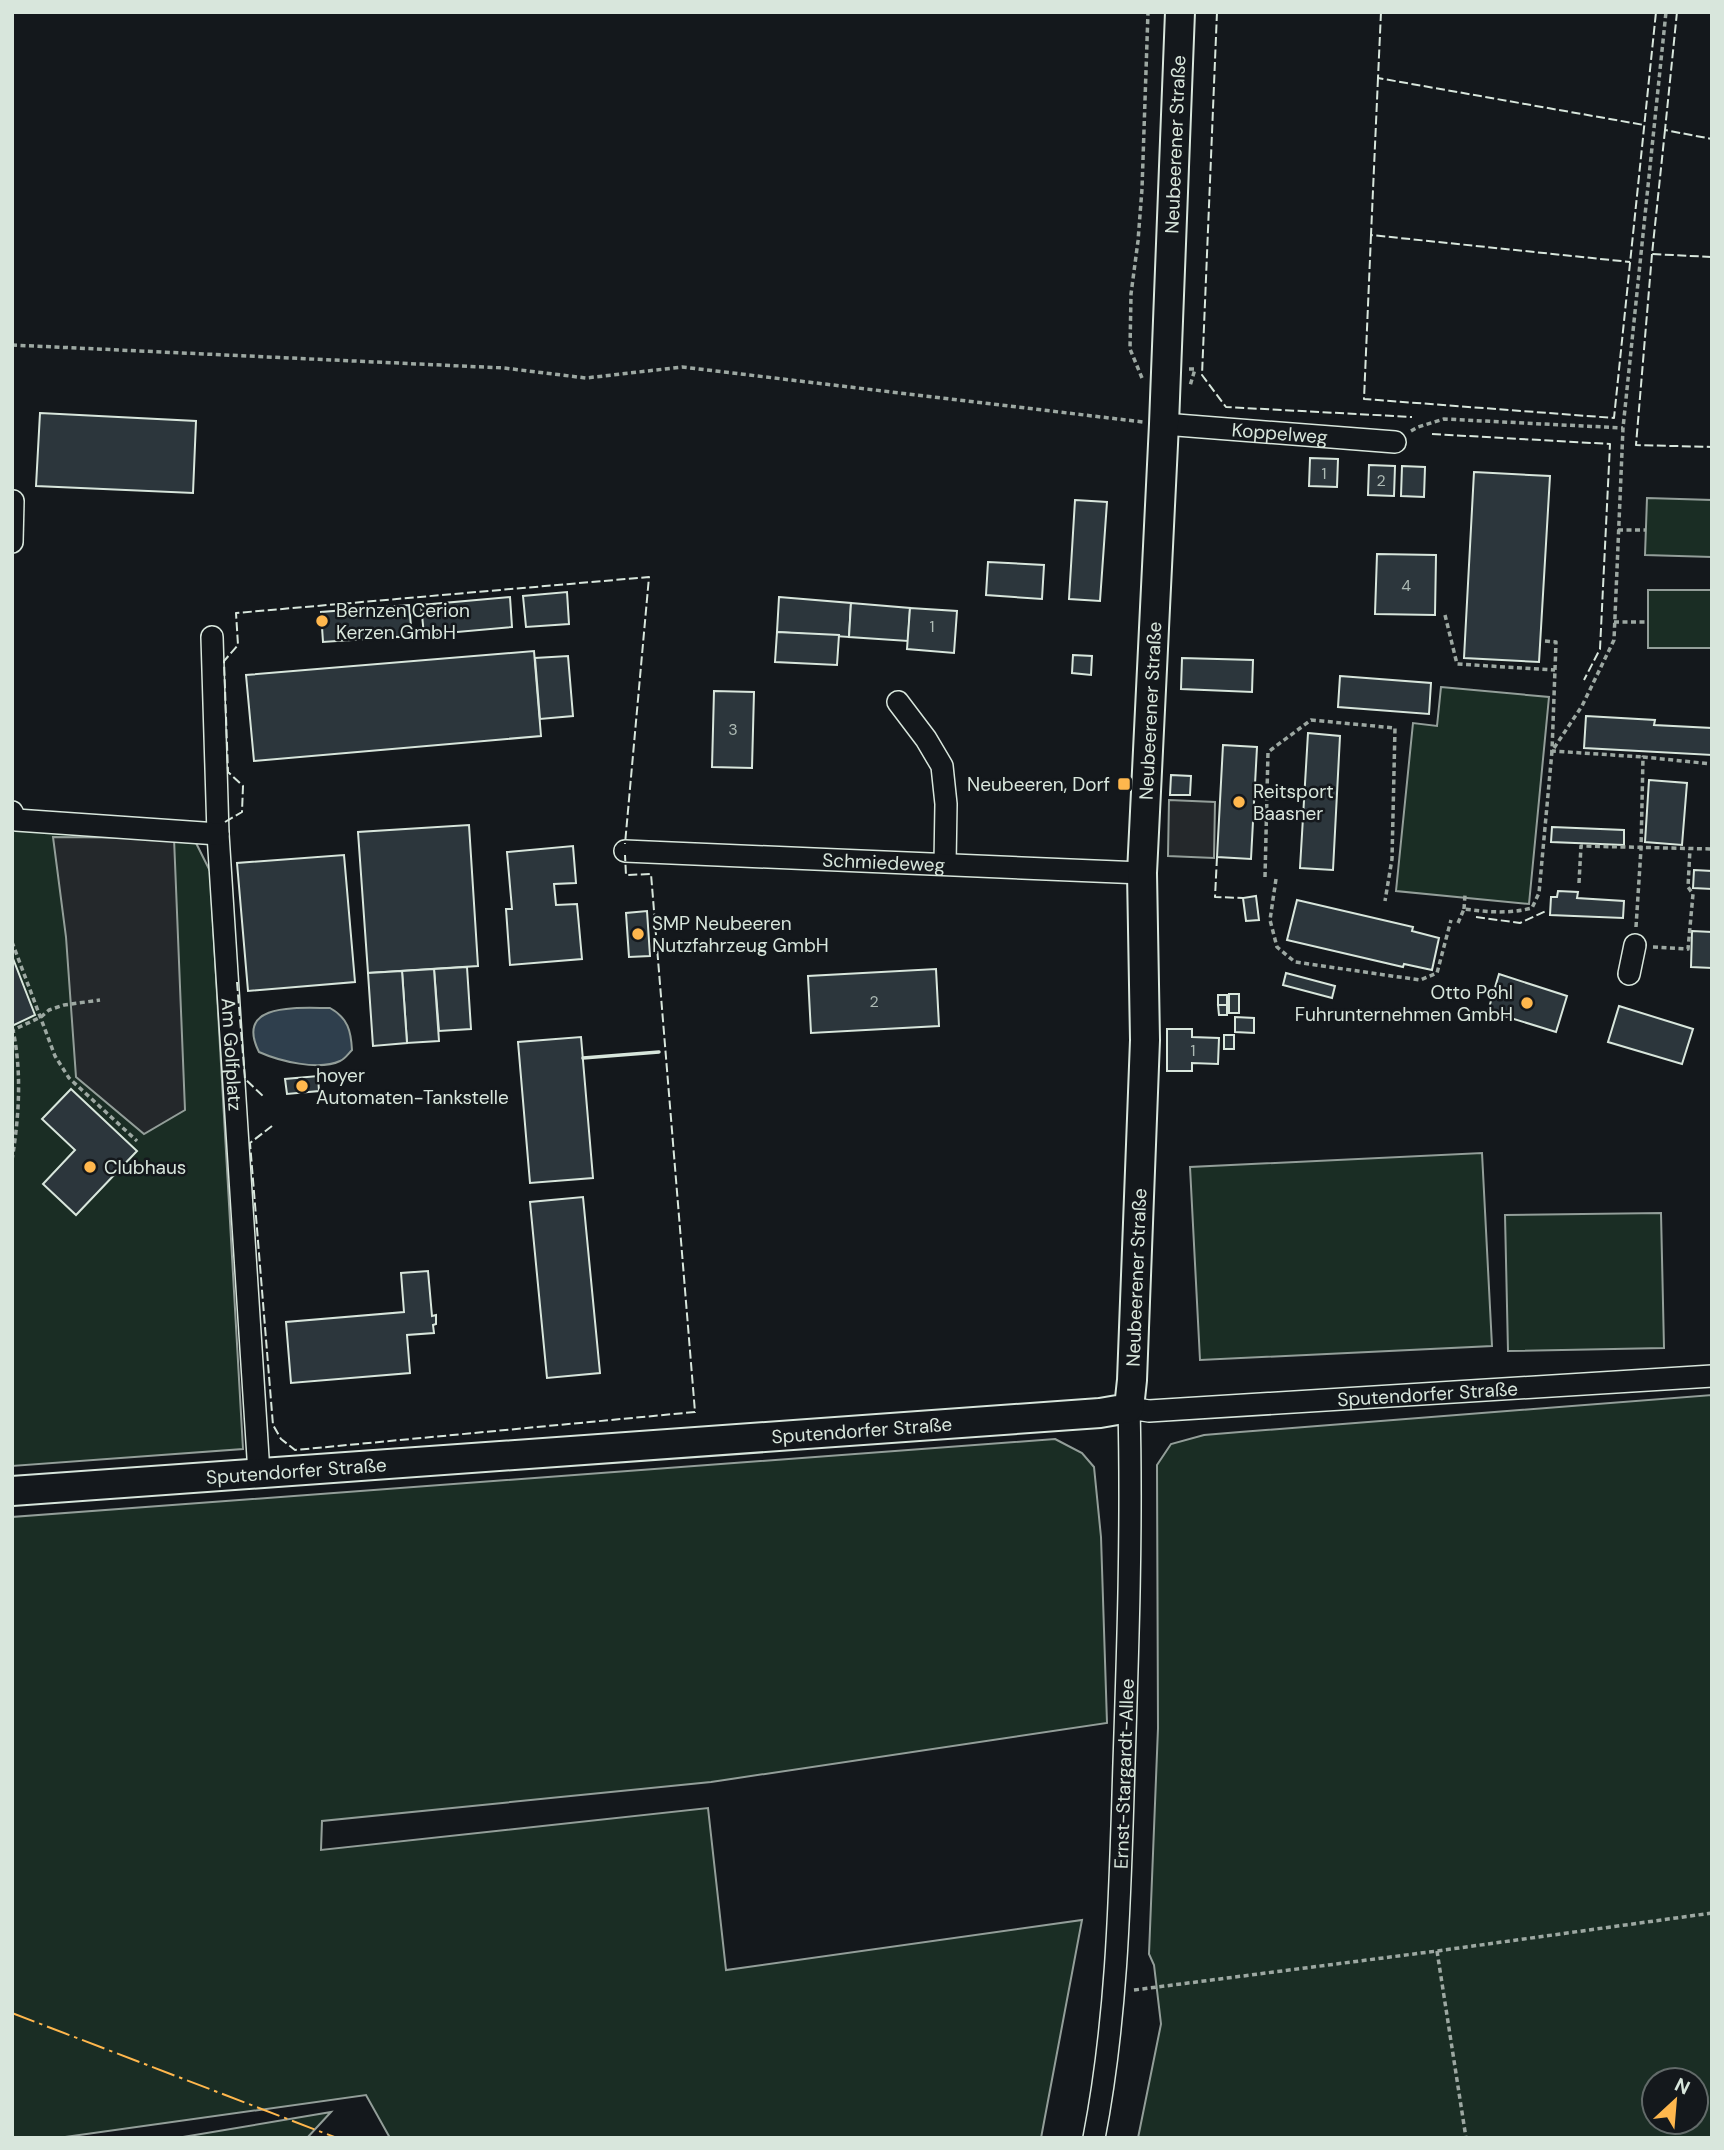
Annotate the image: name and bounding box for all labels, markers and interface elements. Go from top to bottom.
street label: Neubeerener Straße [1159,55,1191,234]
street label: Koppelweg [1231,417,1329,450]
house number: 1 [1322,463,1327,484]
house number: 2 [1376,470,1386,491]
house number: 4 [1401,575,1411,596]
place label: Bernzen Cerion Kerzen GmbH [336,598,470,645]
marker: Bernzen Cerion Kerzen GmbH [314,613,330,629]
house number: 1 [930,616,935,637]
street label: Neubeerener Straße [1134,621,1167,801]
house number: 3 [728,719,738,740]
place label: Neubeeren, Dorf [967,772,1110,797]
marker: Neubeeren, Dorf [1116,776,1132,792]
place label: Reitsport Baasner [1253,779,1334,826]
marker: Reitsport Baasner [1231,794,1247,810]
street label: Schmiedeweg [822,847,946,878]
place label: SMP Neubeeren Nutzfahrzeug GmbH [652,911,829,958]
marker: SMP Neubeeren Nutzfahrzeug GmbH [630,926,646,942]
place label: Otto Pohl Fuhrunternehmen GmbH [1295,980,1513,1027]
house number: 2 [869,991,879,1012]
marker: Otto Pohl Fuhrunternehmen GmbH [1519,995,1535,1011]
street label: Am Golfplatz [216,997,248,1112]
house number: 1 [1191,1040,1196,1061]
place label: hoyer Automaten-Tankstelle [316,1063,509,1110]
marker: hoyer Automaten-Tankstelle [294,1078,310,1094]
place label: Clubhaus [104,1155,186,1180]
marker: Clubhaus [82,1159,98,1175]
street label: Neubeerener Straße [1121,1188,1152,1367]
street label: Sputendorfer Straße [1337,1376,1519,1412]
street label: Sputendorfer Straße [771,1412,953,1450]
street label: Sputendorfer Straße [205,1452,387,1490]
street label: Ernst-Stargardt-Allee [1109,1678,1140,1869]
north arrow [1640,2066,1710,2136]
text: N [1671,2072,1694,2100]

